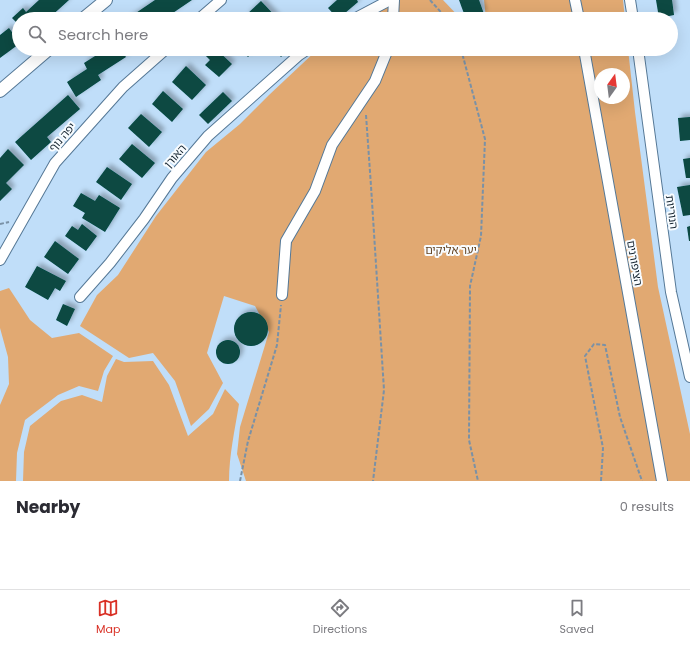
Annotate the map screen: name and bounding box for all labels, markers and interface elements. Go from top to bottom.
search box [12,12,678,56]
icon: search [26,23,48,45]
text: Search here [58,24,148,45]
north arrow [594,68,630,104]
street label: יפה נוף [45,119,79,155]
street label: האורן [160,141,190,171]
street label: הנוריות [662,194,682,230]
street label: הציפורנים [623,239,647,287]
park label: יער אליקים [425,242,477,258]
text: Nearby [16,495,80,519]
text: 0 results [620,497,674,516]
tab: Map [96,597,120,638]
tab: Directions [313,597,367,638]
tab: Saved [560,597,594,638]

